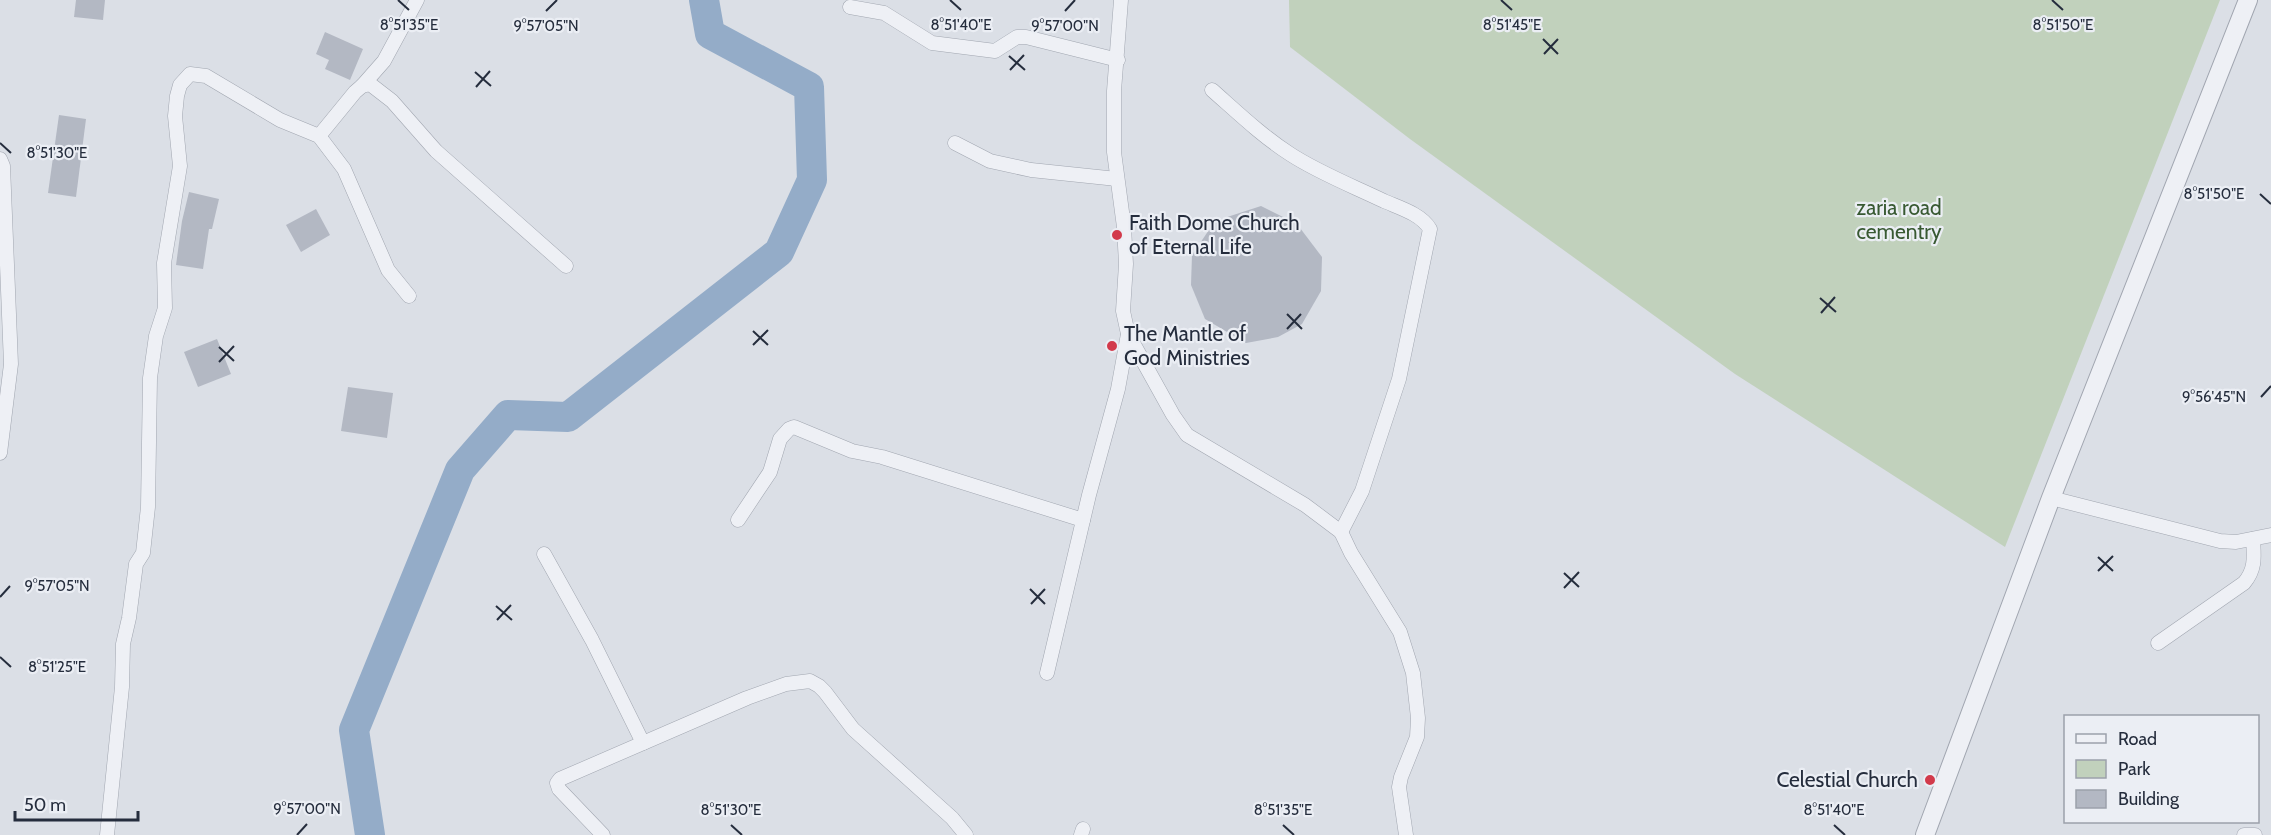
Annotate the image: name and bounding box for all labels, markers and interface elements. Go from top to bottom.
text: 8°51'35"E [380,16,438,34]
text: 8°51'40"E [930,16,992,34]
text: 8°51'45"E [1483,16,1541,34]
text: 8°51'50"E [2033,16,2093,34]
text: 9°57'05"N [513,17,579,35]
text: 9°57'00"N [1031,17,1099,35]
text: 8°51'30"E [27,144,87,162]
text: 8°51'50"E [2184,185,2244,203]
park label: zaria road cementry [1856,195,1942,244]
place label: Faith Dome Church of Eternal Life [1129,210,1300,259]
marker: Faith Dome Church of Eternal Life [1110,228,1124,242]
place label: The Mantle of God Ministries [1124,321,1250,370]
marker: The Mantle of God Ministries [1105,339,1119,353]
text: 9°56'45"N [2182,388,2246,406]
text: 9°57'05"N [24,577,90,595]
text: 8°51'25"E [28,658,86,676]
legend [2064,715,2259,823]
text: Road [2118,728,2157,750]
text: Park [2118,758,2151,780]
place label: Celestial Church [1776,767,1918,792]
marker: Celestial Church [1923,773,1937,787]
scale bar [15,784,138,822]
text: Building [2118,788,2180,810]
text: 50 m [24,794,66,816]
text: 9°57'00"N [273,800,341,818]
text: 8°51'30"E [701,801,761,819]
text: 8°51'35"E [1254,801,1312,819]
text: 8°51'40"E [1803,801,1865,819]

